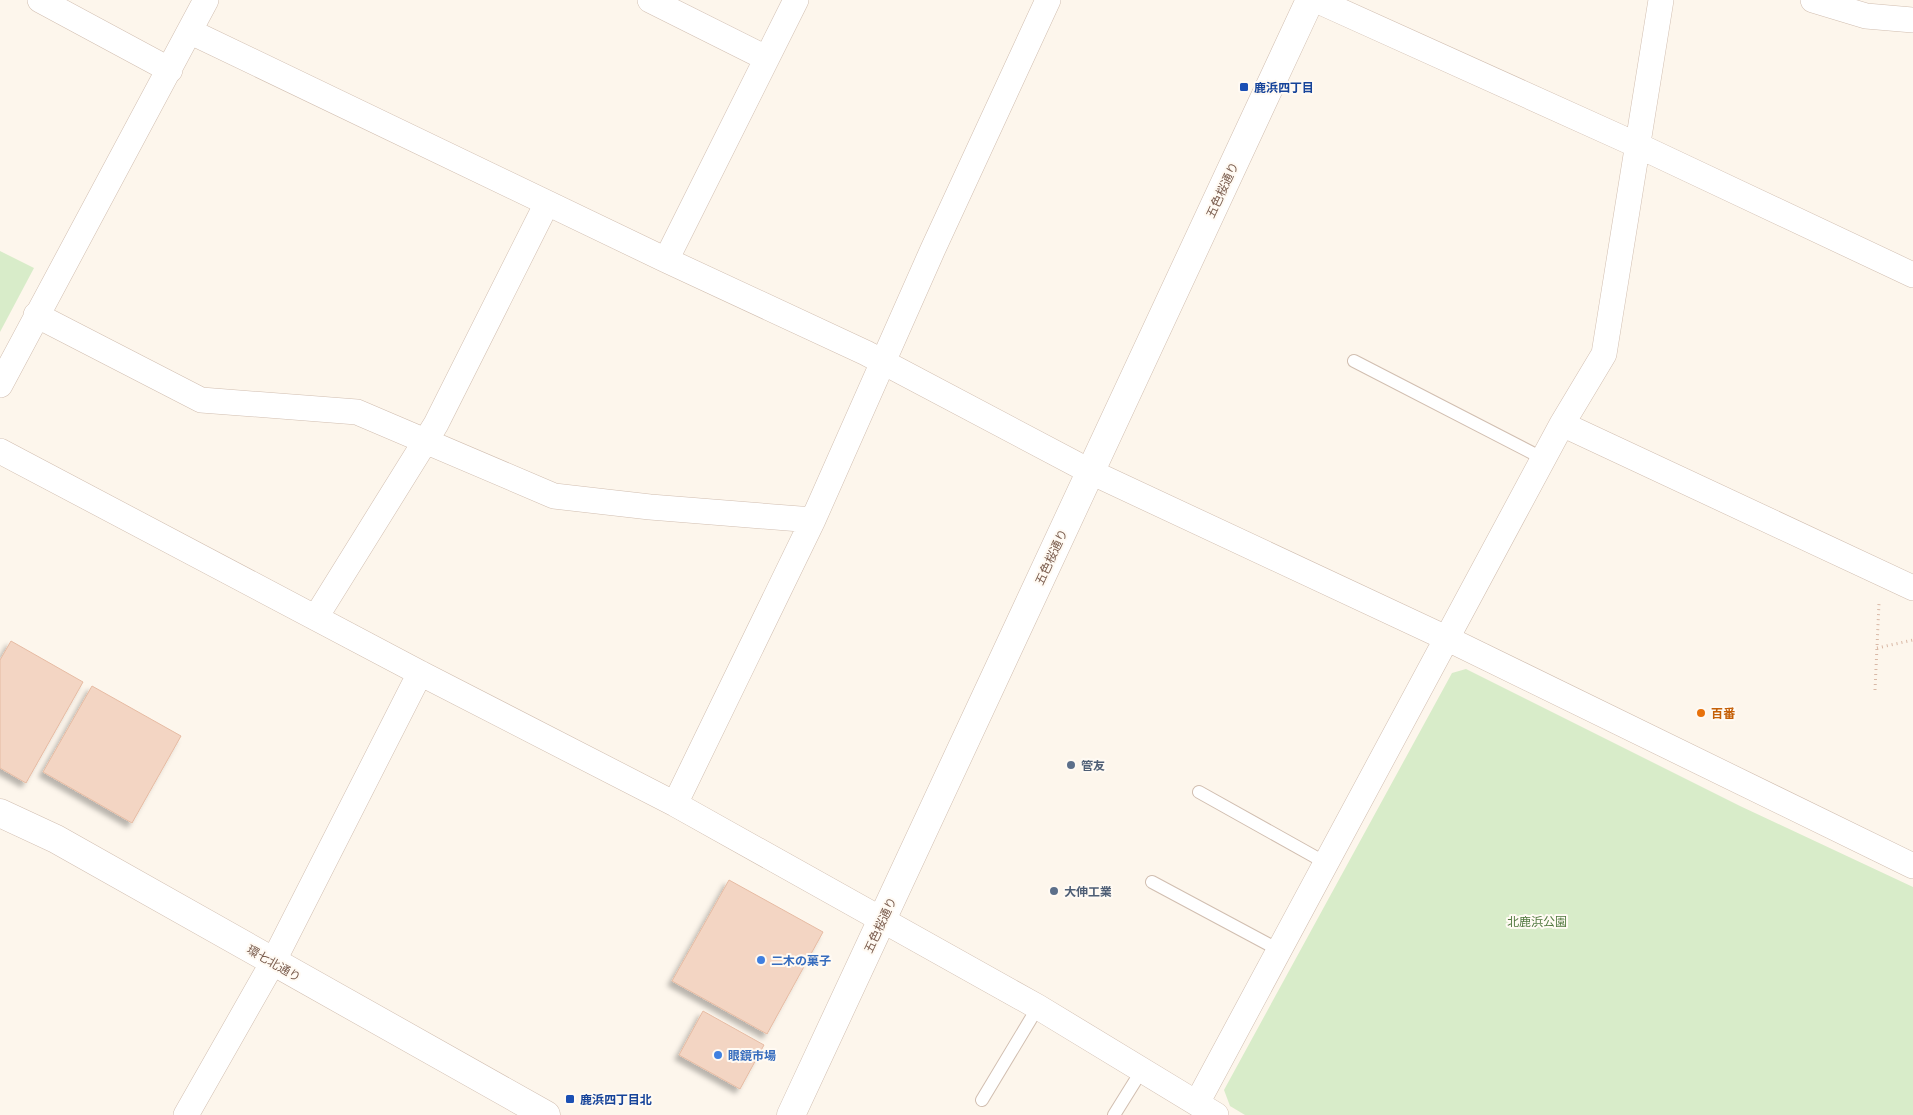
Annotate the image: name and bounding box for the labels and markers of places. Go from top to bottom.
place label: 鹿浜四丁目 [1254,80,1314,95]
marker: 鹿浜四丁目 [1238,81,1250,93]
place label: 百番 [1711,706,1736,721]
marker: 百番 [1695,707,1707,719]
place label: 管友 [1081,758,1105,773]
marker: 管友 [1065,759,1077,771]
place label: 大伸工業 [1064,884,1112,899]
marker: 大伸工業 [1048,885,1060,897]
place label: 二木の菓子 [771,953,831,968]
marker: 二木の菓子 [755,954,767,966]
place label: 眼鏡市場 [728,1048,776,1063]
marker: 眼鏡市場 [712,1049,724,1061]
place label: 鹿浜四丁目北 [580,1092,652,1107]
marker: 鹿浜四丁目北 [564,1093,576,1105]

